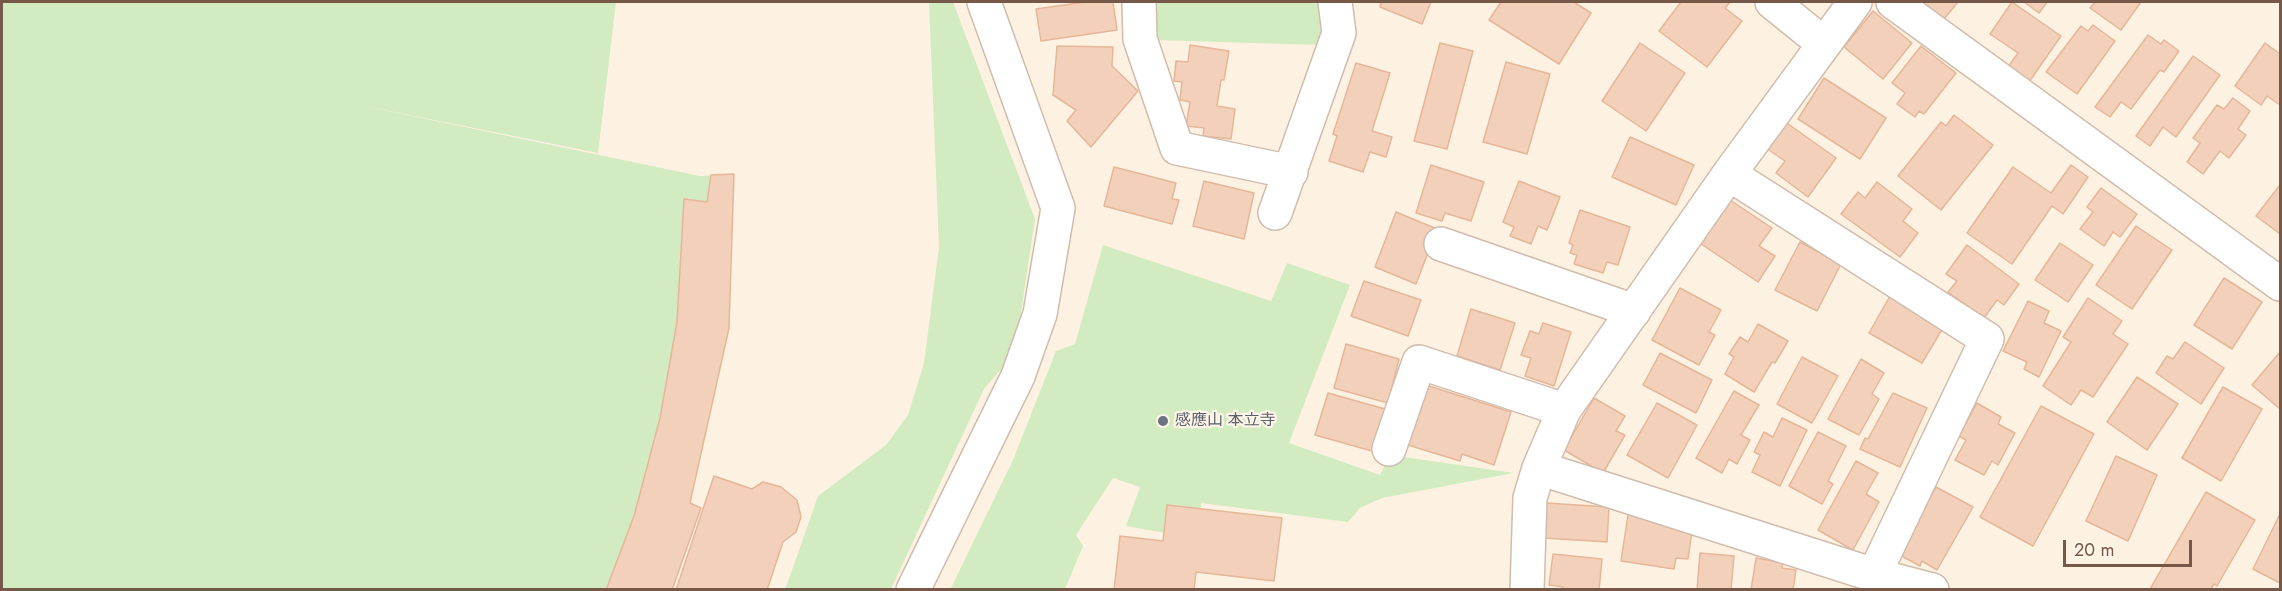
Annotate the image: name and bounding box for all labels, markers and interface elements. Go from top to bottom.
place label: 感應山 本立寺 [1175,411,1276,431]
marker: 感應山 本立寺 [1156,414,1170,428]
scale bar [2066,528,2195,566]
text: 20 m [2074,537,2114,563]

